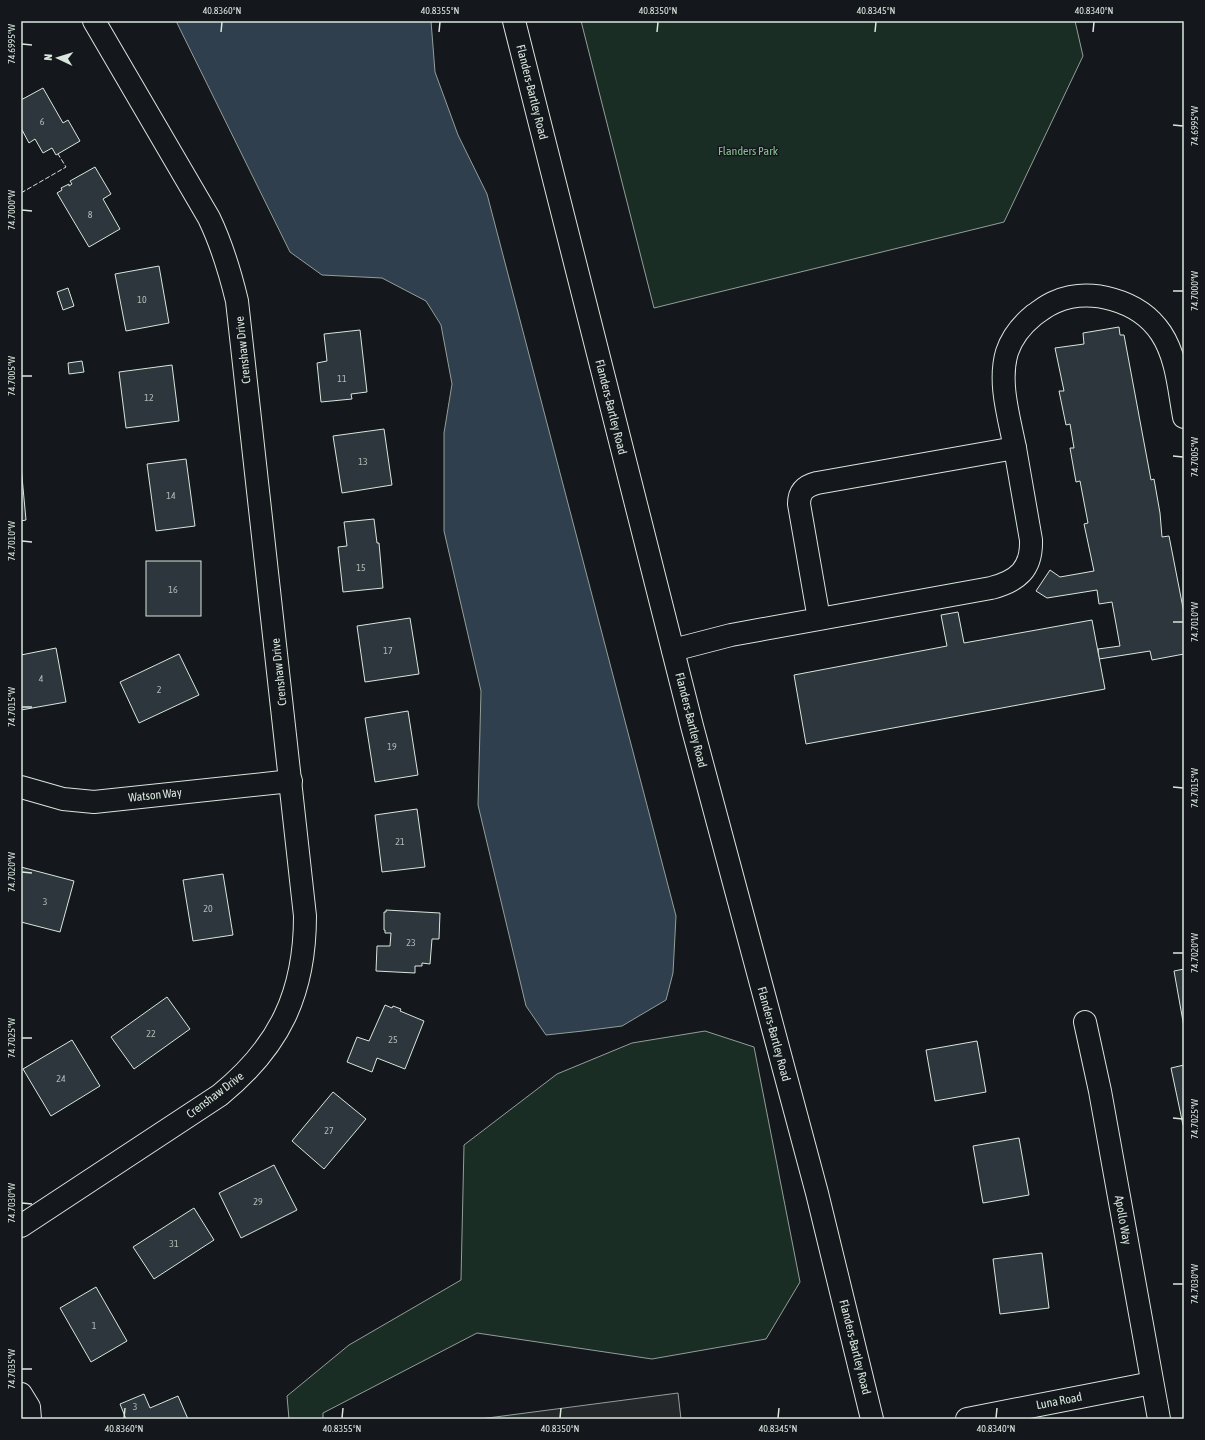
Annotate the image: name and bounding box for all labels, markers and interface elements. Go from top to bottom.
text: 40.8360°N [203,5,241,16]
text: 40.8355°N [421,5,459,16]
text: 40.8350°N [639,5,677,16]
text: 40.8345°N [857,5,895,16]
text: 40.8340°N [1075,5,1113,16]
text: 74.6995°W [6,23,17,64]
north arrow [38,38,78,78]
street label: Flanders-Bartley Road [513,43,551,141]
text: N [42,54,54,61]
text: 74.6995°W [1189,105,1200,146]
house number: 6 [40,116,45,127]
park label: Flanders Park [718,144,779,158]
text: 74.7000°W [6,189,17,230]
house number: 8 [88,209,93,220]
text: 74.7000°W [1189,270,1200,311]
house number: 10 [137,294,147,305]
street label: Crenshaw Drive [232,315,254,385]
text: 74.7005°W [6,355,17,396]
street label: Flanders-Bartley Road [592,358,630,456]
house number: 11 [337,373,347,384]
house number: 12 [144,392,154,403]
text: 74.7005°W [1189,436,1200,477]
house number: 13 [358,456,368,467]
house number: 14 [166,490,176,501]
text: 74.7010°W [6,520,17,561]
house number: 15 [356,562,366,573]
house number: 16 [168,584,178,595]
text: 74.7010°W [1189,601,1200,642]
street label: Crenshaw Drive [268,637,290,707]
house number: 17 [383,645,393,656]
street label: Flanders-Bartley Road [672,671,710,769]
house number: 4 [39,673,44,684]
house number: 2 [157,684,162,695]
text: 74.7015°W [6,686,17,727]
house number: 19 [387,741,397,752]
text: 74.7015°W [1189,767,1200,808]
street label: Watson Way [128,785,182,805]
house number: 21 [395,836,405,847]
text: 74.7020°W [6,851,17,892]
house number: 3 [43,896,48,907]
house number: 20 [203,903,213,914]
text: 74.7020°W [1189,932,1200,973]
house number: 23 [406,937,416,948]
street label: Flanders-Bartley Road [755,985,793,1083]
text: 74.7025°W [6,1017,17,1058]
house number: 22 [146,1028,156,1039]
house number: 25 [388,1034,398,1045]
street label: Crenshaw Drive [184,1069,246,1121]
house number: 24 [56,1073,66,1084]
text: 74.7025°W [1189,1098,1200,1139]
house number: 27 [324,1125,334,1136]
text: 74.7030°W [6,1182,17,1223]
street label: Apollo Way [1112,1194,1134,1246]
house number: 29 [253,1196,263,1207]
house number: 31 [169,1238,179,1249]
text: 74.7030°W [1189,1263,1200,1304]
street label: Flanders-Bartley Road [836,1298,874,1396]
house number: 1 [92,1320,97,1331]
text: 74.7035°W [6,1348,17,1389]
street label: Luna Road [1035,1390,1083,1412]
house number: 3 [133,1401,138,1412]
text: 40.8360°N [105,1423,143,1434]
text: 40.8355°N [323,1423,361,1434]
text: 40.8350°N [541,1423,579,1434]
text: 40.8345°N [759,1423,797,1434]
text: 40.8340°N [977,1423,1015,1434]

